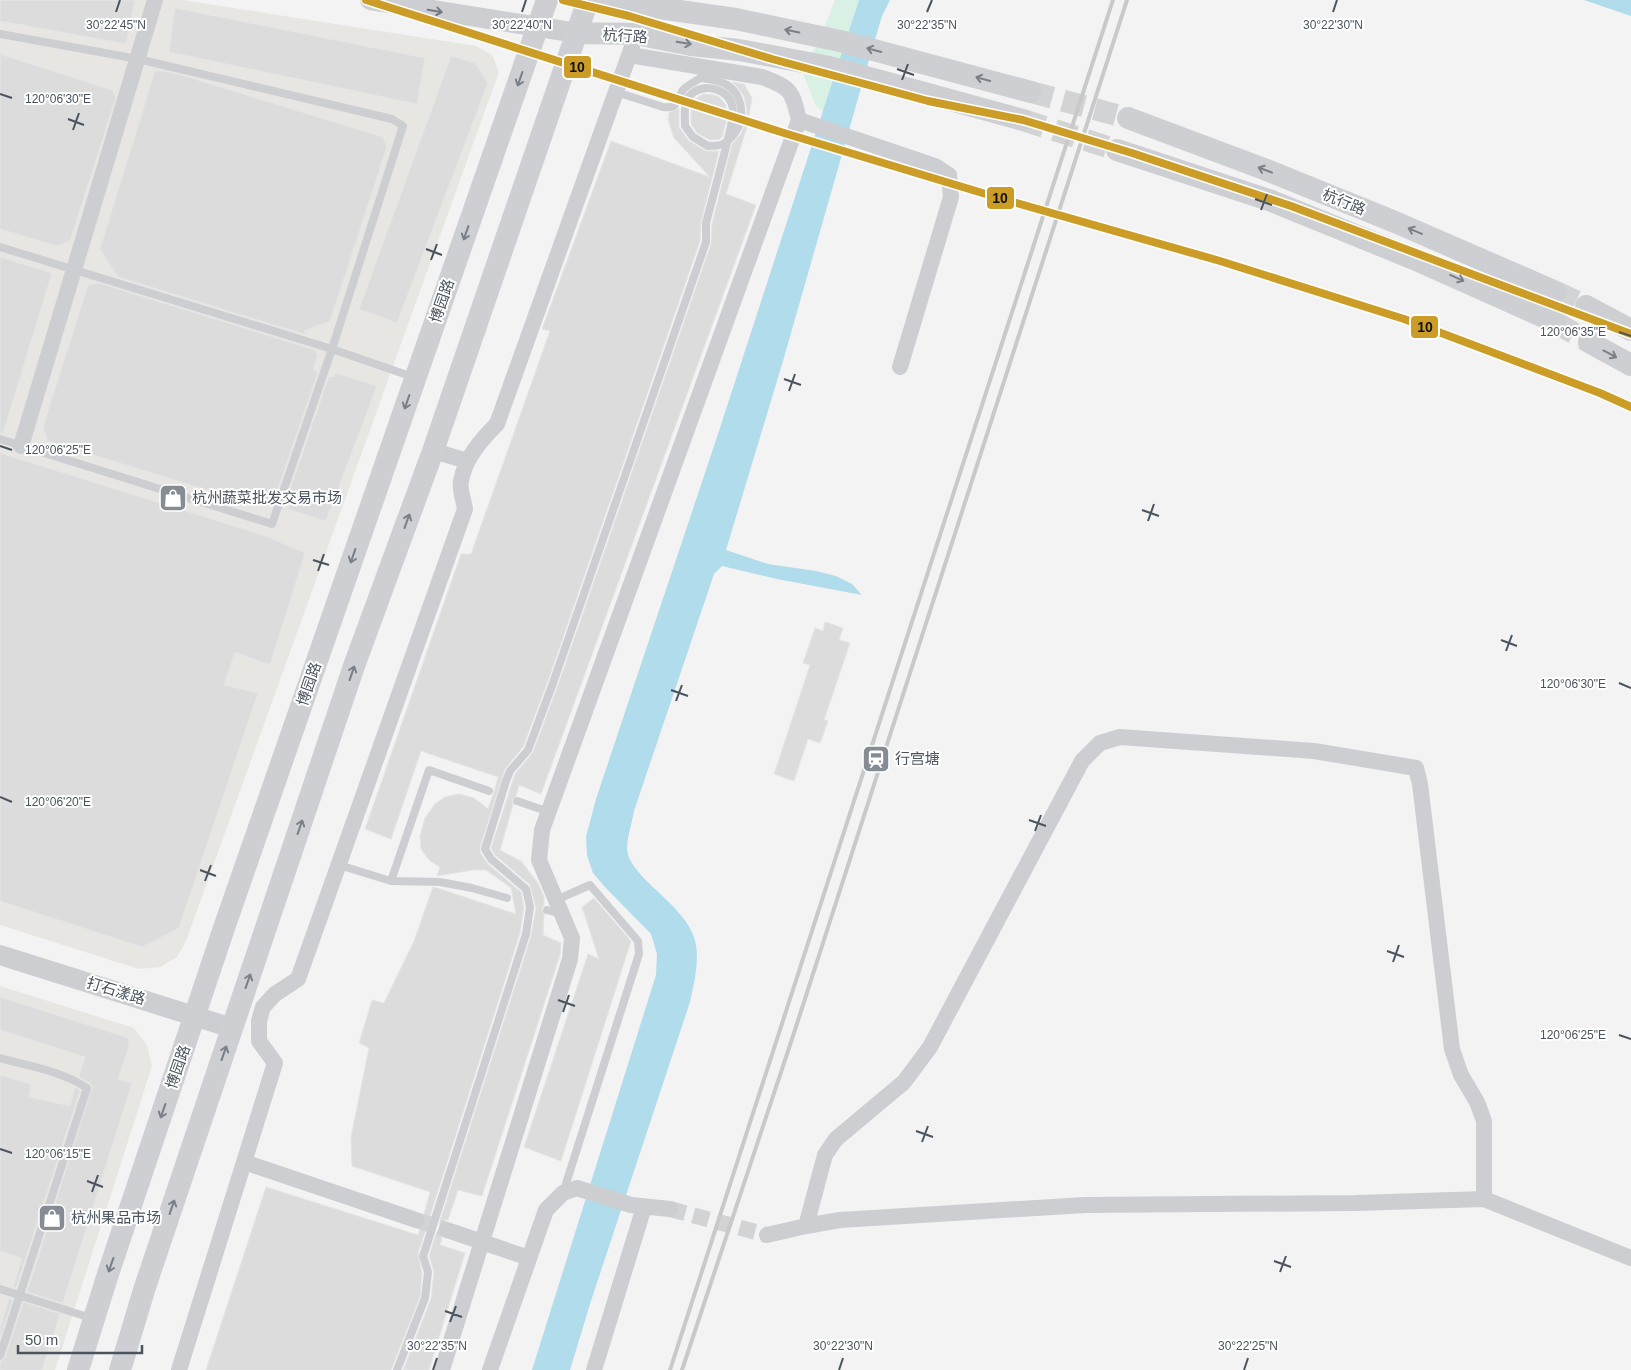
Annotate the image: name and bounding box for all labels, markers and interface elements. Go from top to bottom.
one-way arrow [427,6,443,16]
text: 30°22'45"N [86,18,146,32]
text: 30°22'40"N [492,18,552,32]
text: 30°22'35"N [897,18,957,32]
text: 30°22'30"N [1303,18,1363,32]
street label: 杭行路 [602,25,648,46]
one-way arrow [785,26,801,35]
one-way arrow [676,39,692,49]
one-way arrow [866,45,882,54]
line badge: 10 [563,55,592,79]
text: 10 [569,59,585,75]
one-way arrow [515,71,524,86]
one-way arrow [976,74,992,83]
text: 120°06'30"E [25,92,91,106]
one-way arrow [1258,165,1273,174]
street label: 杭行路 [1320,185,1368,218]
line badge: 10 [986,186,1015,210]
text: 10 [992,190,1008,206]
one-way arrow [461,224,470,240]
one-way arrow [1408,226,1423,236]
one-way arrow [1449,274,1464,284]
street label: 博园路 [426,277,457,325]
line badge: 10 [1410,315,1439,339]
text: 10 [1417,319,1433,335]
text: 120°06'35"E [1540,325,1606,339]
one-way arrow [1602,349,1617,359]
one-way arrow [402,394,411,410]
text: 120°06'25"E [25,443,91,457]
shop icon: 杭州蔬菜批发交易市场 [158,483,188,513]
place label: 杭州蔬菜批发交易市场 [192,489,342,506]
one-way arrow [403,513,412,529]
one-way arrow [348,548,358,564]
street label: 博园路 [293,660,324,708]
one-way arrow [348,666,357,682]
text: 120°06'30"E [1540,677,1606,691]
station icon: 行宫塘 [861,744,891,774]
place label: 行宫塘 [895,750,940,767]
text: 120°06'20"E [25,795,91,809]
one-way arrow [296,820,305,836]
street label: 打石漾路 [85,974,147,1007]
one-way arrow [244,974,253,990]
text: 120°06'25"E [1540,1028,1606,1042]
street label: 博园路 [162,1043,193,1091]
one-way arrow [220,1046,229,1061]
one-way arrow [158,1103,167,1118]
text: 120°06'15"E [25,1147,91,1161]
one-way arrow [168,1200,177,1215]
shop icon: 杭州果品市场 [37,1203,67,1233]
place label: 杭州果品市场 [71,1209,161,1226]
one-way arrow [106,1257,115,1272]
scale bar [18,1322,141,1354]
text: 50 m [25,1331,58,1348]
text: 30°22'35"N [407,1339,467,1353]
text: 30°22'30"N [813,1339,873,1353]
text: 30°22'25"N [1218,1339,1278,1353]

